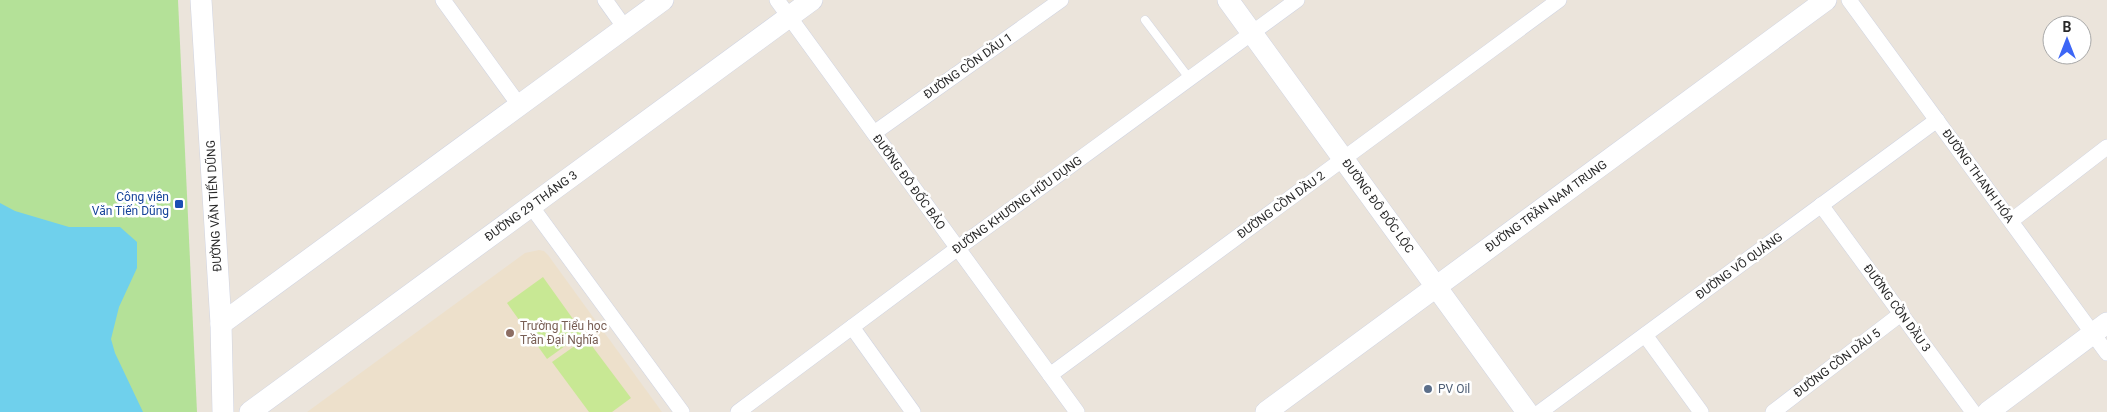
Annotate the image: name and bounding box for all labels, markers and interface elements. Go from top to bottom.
north arrow [2042,15,2092,65]
text: B [2063,19,2072,35]
street label: ĐƯỜNG CỒN DẦU 1 [920,29,1015,102]
street label: ĐƯỜNG THANH HÓA [1939,126,2018,226]
street label: ĐƯỜNG ĐÔ ĐỐC BẢO [870,131,950,232]
street label: ĐƯỜNG VĂN TIẾN DŨNG [202,140,224,272]
street label: ĐƯỜNG KHƯƠNG HỮU DỤNG [948,152,1085,257]
street label: ĐƯỜNG ĐÔ ĐỐC LỘC [1339,155,1419,256]
street label: ĐƯỜNG TRẦN NAM TRUNG [1481,156,1610,255]
street label: ĐƯỜNG 29 THÁNG 3 [482,167,580,244]
street label: ĐƯỜNG CỒN DẦU 2 [1233,167,1328,242]
place label: Công viên Văn Tiến Dũng [92,190,169,218]
marker: Công viên Văn Tiến Dũng [173,198,185,210]
street label: ĐƯỜNG VÕ QUẢNG [1692,228,1785,302]
street label: ĐƯỜNG CỒN DẦU 3 [1860,260,1935,355]
place label: Trường Tiểu học Trần Đại Nghĩa [520,319,607,347]
street label: ĐƯỜNG CỒN DẦU 5 [1790,324,1883,400]
marker: Trường Tiểu học Trần Đại Nghĩa [504,327,516,339]
place label: PV Oil [1438,382,1470,396]
marker: PV Oil [1422,383,1434,395]

